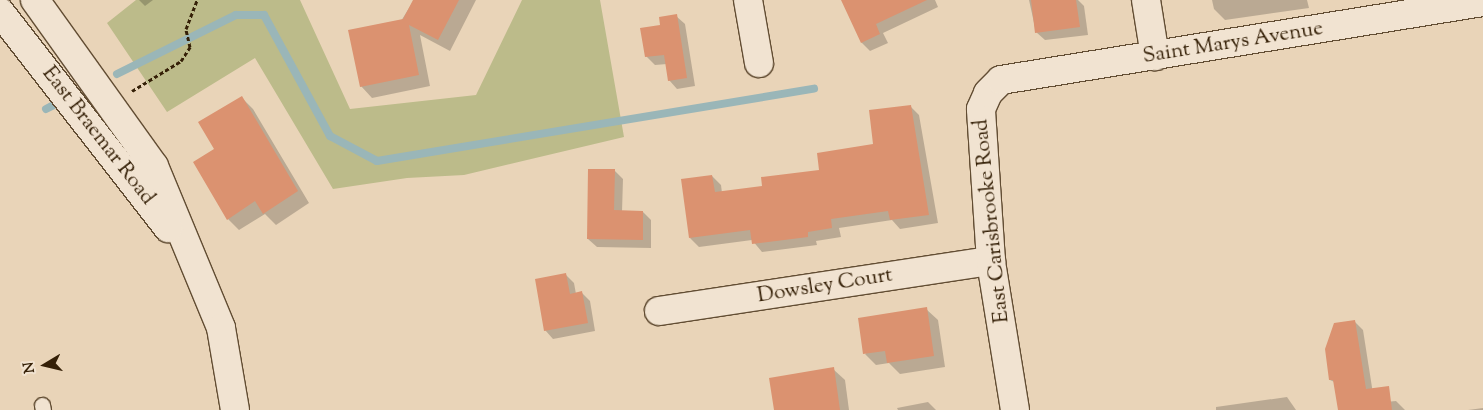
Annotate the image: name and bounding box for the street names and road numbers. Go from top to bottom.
street label: Saint Marys Avenue [1141,16,1325,70]
street label: East Braemar Road [36,62,160,210]
street label: East Carisbrooke Road [969,118,1015,324]
street label: Dowsley Court [756,263,894,309]

